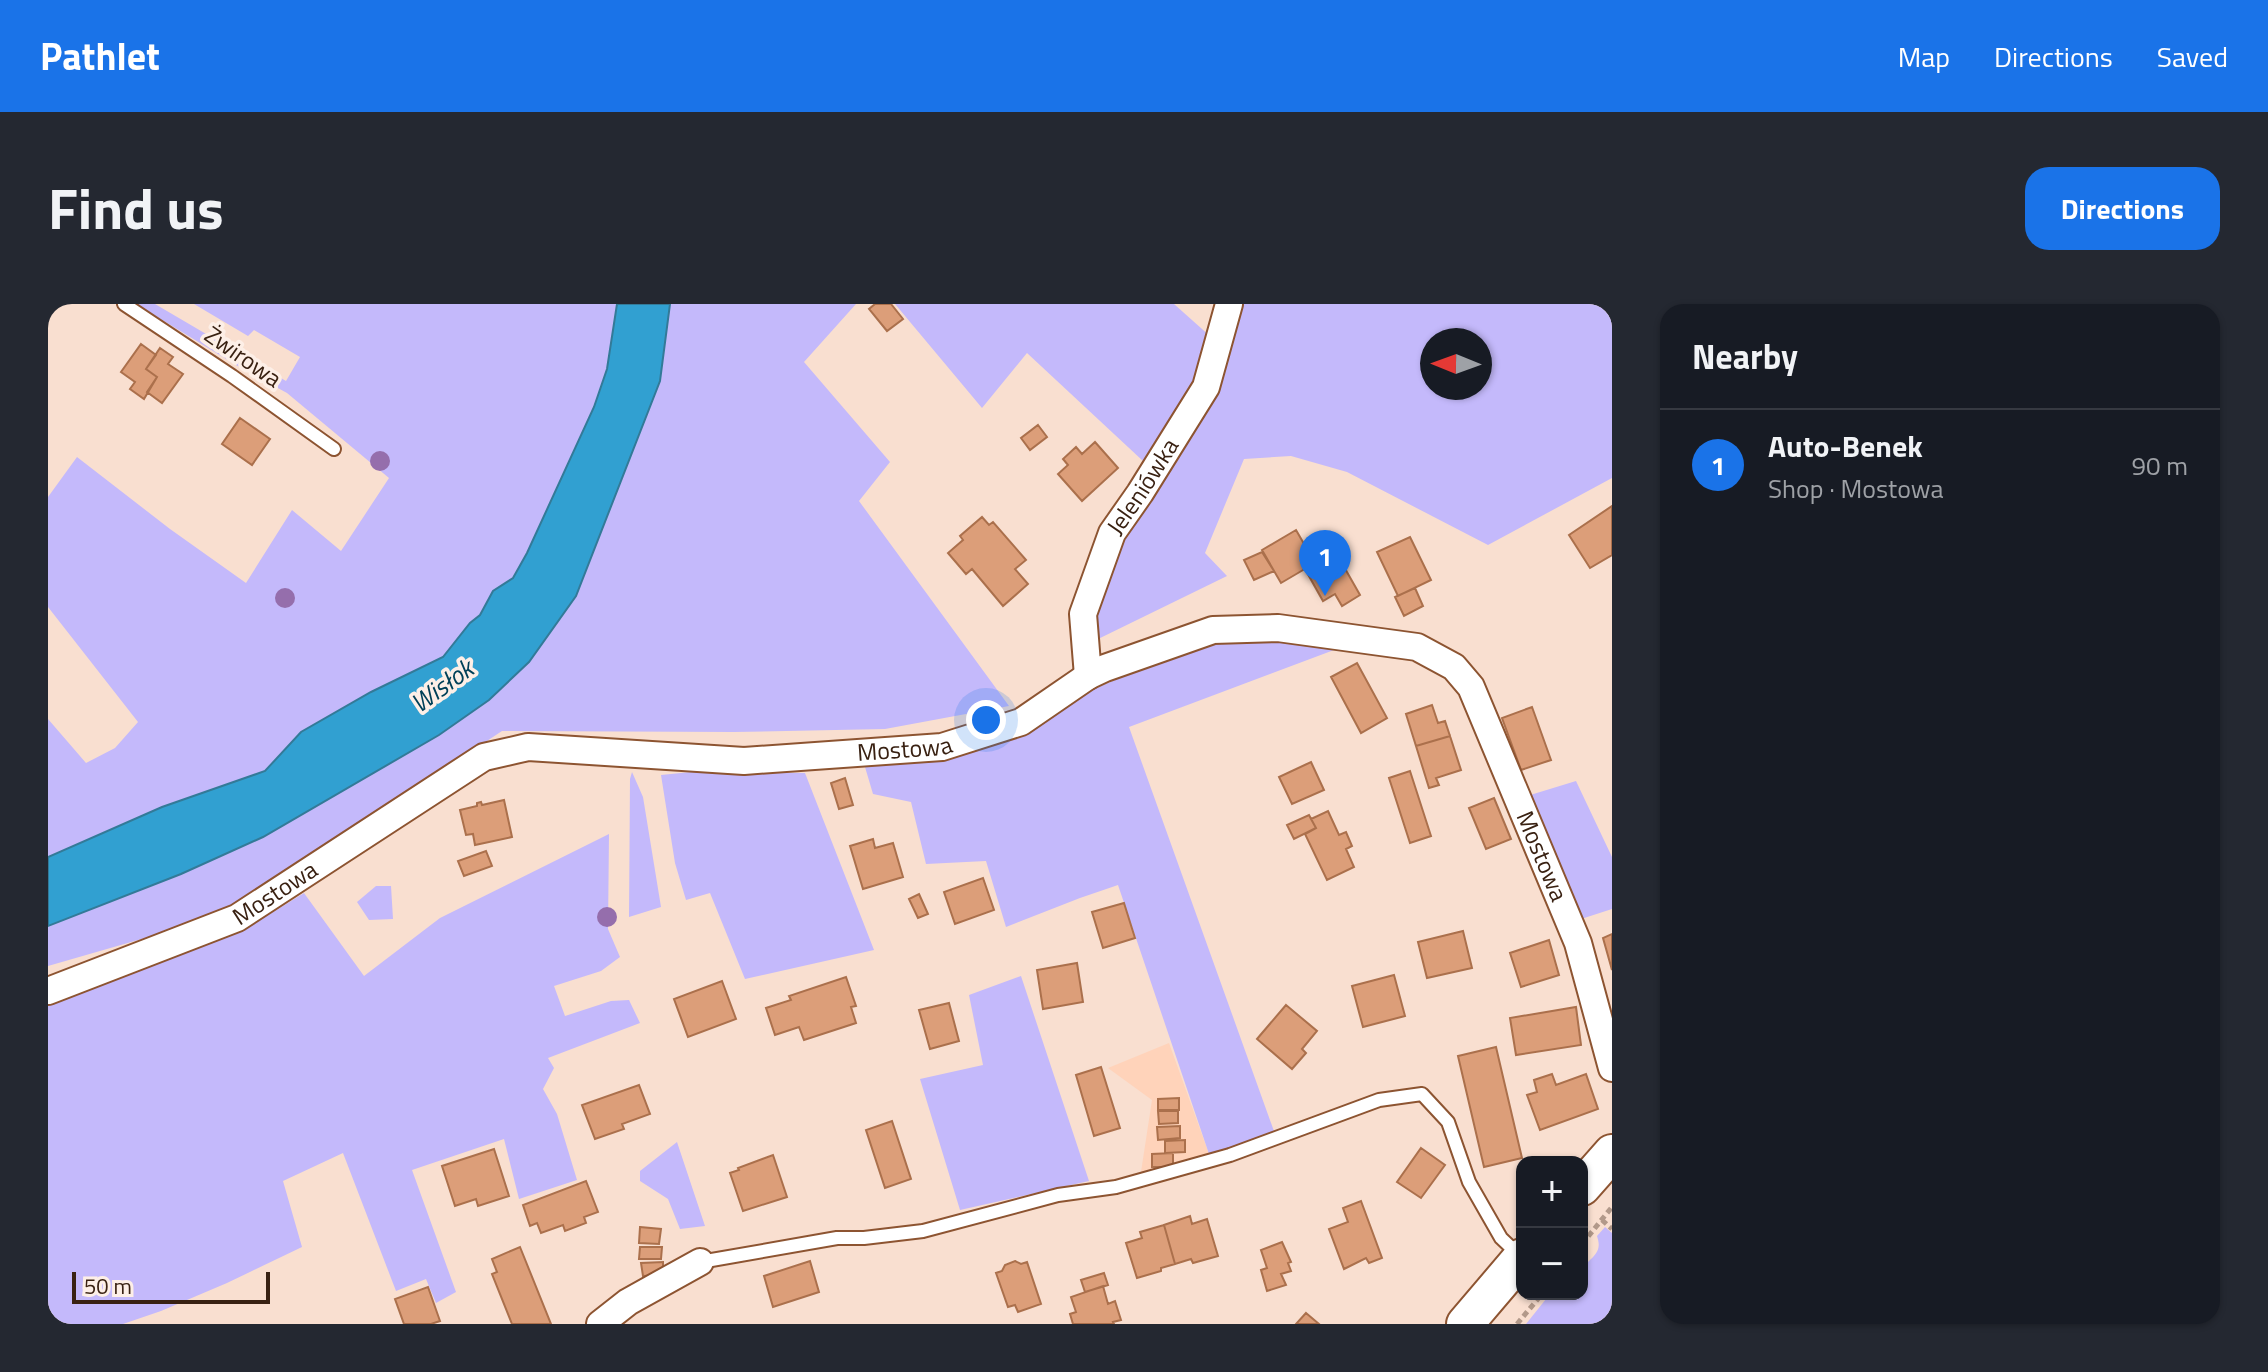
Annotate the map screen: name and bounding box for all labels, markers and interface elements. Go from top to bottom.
text: Pathlet [40,27,160,85]
text: Map [1898,35,1950,78]
text: Directions [1994,35,2113,78]
text: Saved [2157,35,2228,78]
text: Find us [48,166,224,251]
button: Directions [2025,167,2220,250]
street label: Żwirowa [198,317,289,396]
north arrow [1420,328,1492,400]
text: Nearby [1692,330,1798,382]
text: Auto-Benek [1768,423,1923,469]
street label: Jeleniówka [1097,431,1187,542]
text: 1 [1711,446,1725,485]
text: 90 m [2131,446,2188,485]
text: Shop · Mostowa [1768,469,1944,508]
pin: 1 [1299,530,1351,596]
water label: Wisłok [402,647,484,722]
your location [966,700,1006,740]
street label: Mostowa [856,726,957,770]
street label: Mostowa [1508,805,1578,907]
street label: Mostowa [225,851,324,933]
map controls [1516,1156,1588,1300]
button: + [1516,1156,1588,1228]
button: − [1516,1228,1588,1300]
scale bar [72,1268,270,1304]
text: 50 m [84,1269,132,1303]

